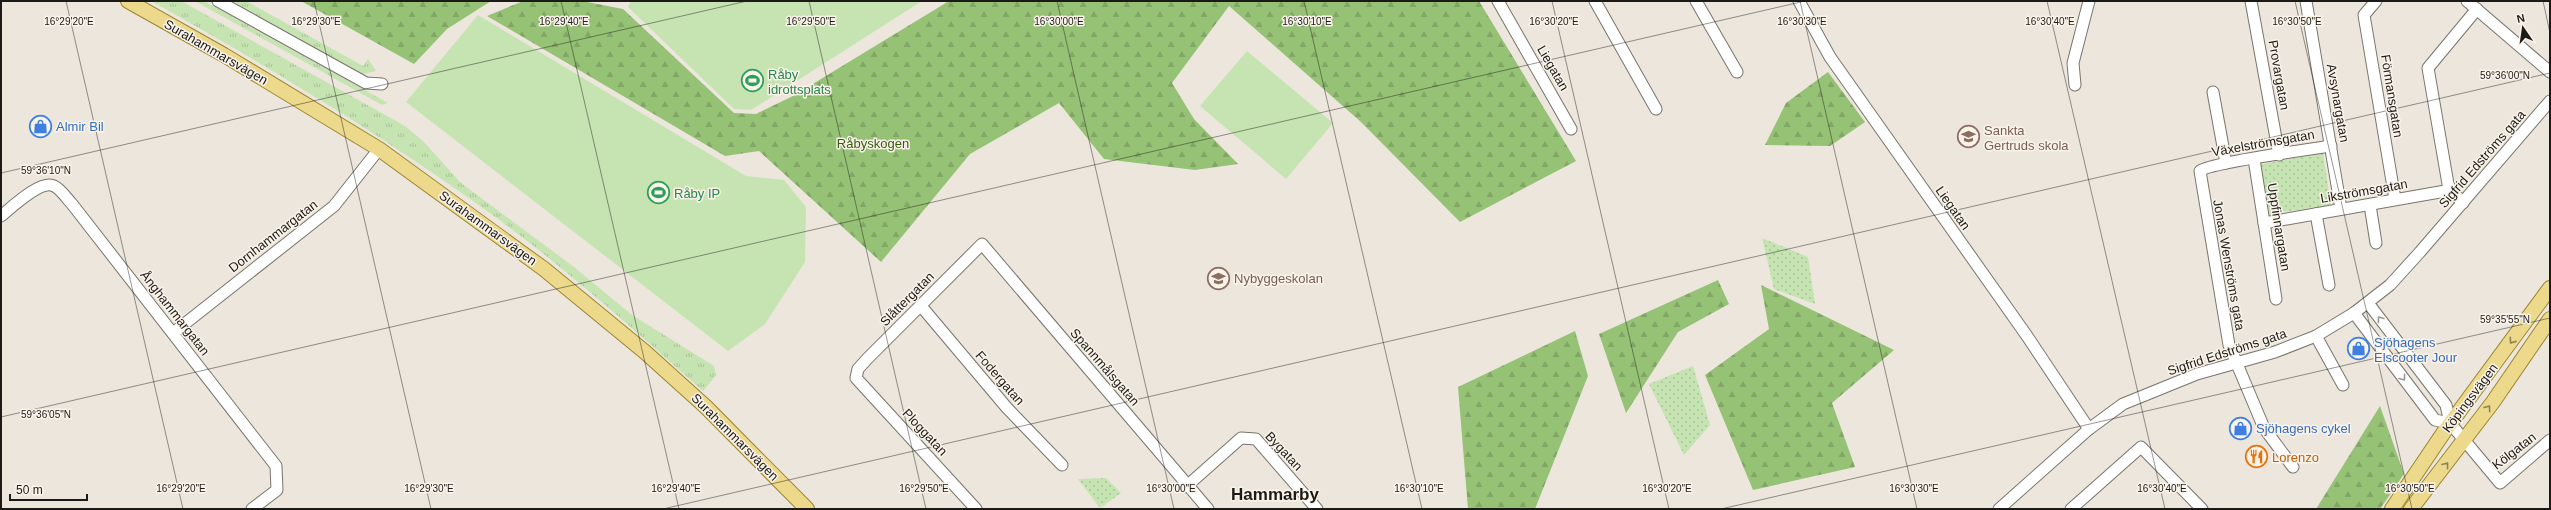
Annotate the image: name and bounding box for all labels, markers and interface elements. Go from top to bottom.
north arrow [2503,8,2543,48]
text: N [2516,12,2526,25]
text: 16°29'20"E [44,16,94,27]
street label: Surahammarsvägen [162,16,270,88]
text: 16°29'30"E [291,16,341,27]
text: 16°29'40"E [539,16,589,27]
text: 16°29'50"E [786,16,836,27]
text: 16°30'00"E [1034,16,1084,27]
text: 16°30'10"E [1282,16,1332,27]
text: 16°30'20"E [1529,16,1579,27]
text: 16°30'30"E [1777,16,1827,27]
text: 16°30'40"E [2025,16,2075,27]
text: 16°30'50"E [2272,16,2322,27]
street label: Provargatan [2265,39,2293,111]
street label: Liegatan [1534,43,1572,93]
street label: Förmansgatan [2378,53,2406,139]
street label: Avsynargatan [2324,63,2352,143]
place label: Råby idrottsplats [768,67,831,97]
sports icon: Råby idrottsplats [739,68,765,94]
text: 59°36'00"N [2480,70,2530,81]
street label: Sigfrid Edströms gata [2436,107,2529,211]
shop icon: Almir Bil [27,113,53,139]
place label: Almir Bil [56,119,104,134]
place label: Sankta Gertruds skola [1984,123,2069,153]
school or university icon: Sankta Gertruds skola [1956,124,1982,150]
street label: Växelströmsgatan [2210,127,2316,159]
park label: Råbyskogen [837,136,909,151]
text: 59°36'10"N [21,165,71,176]
street label: Likströmsgatan [2319,176,2409,206]
sports icon: Råby IP [646,180,672,206]
street label: Uppfinnargatan [2265,182,2293,272]
street label: Liegatan [1933,183,1973,233]
place label: Råby IP [674,186,720,201]
street label: Surahammarsvägen [436,188,540,268]
street label: Dornhammargatan [226,197,320,275]
street label: Jonas Wenströms gata [2210,198,2248,332]
school or university icon: Nybyggeskolan [1206,265,1232,291]
street label: Ånghammargatan [137,268,213,358]
street label: Slåttergatan [877,269,937,329]
place label: Nybyggeskolan [1234,271,1323,286]
text: 59°35'55"N [2480,314,2530,325]
one-way arrow [2377,316,2384,323]
street label: Spannmålsgatan [1067,325,1143,409]
street label: Sigfrid Edströms gata [2166,325,2289,378]
place label: Sjöhagens Elscooter Jour [2374,335,2458,365]
shop icon: Sjöhagens Elscooter Jour [2345,336,2371,362]
one-way arrow [2510,336,2517,343]
street label: Fodergatan [973,348,1027,408]
street label: Köpingsvägen [2439,361,2501,435]
one-way arrow [2398,373,2405,380]
street label: Surahammarsvägen [688,390,782,484]
street label: Ploggatan [900,405,950,459]
one-way arrow [2484,405,2491,412]
text: 59°36'05"N [21,409,71,420]
shop icon: Sjöhagens cykel [2227,415,2253,441]
place label: Sjöhagens cykel [2256,421,2351,436]
street label: Bygatan [1262,428,1306,474]
street label: Kölgatan [2489,429,2539,473]
restaurant icon: Lorenzo [2244,444,2270,470]
place label: Lorenzo [2272,450,2319,465]
one-way arrow [2441,462,2448,469]
scale bar [10,476,87,502]
text: 50 m [16,483,43,497]
text: 16°29'20"E [156,483,206,494]
text: 16°29'30"E [404,483,454,494]
text: 16°29'40"E [651,483,701,494]
text: 16°29'50"E [899,483,949,494]
text: 16°30'00"E [1146,483,1196,494]
text: 16°30'10"E [1394,483,1444,494]
text: 16°30'20"E [1642,483,1692,494]
text: 16°30'30"E [1889,483,1939,494]
text: 16°30'40"E [2137,483,2187,494]
text: 16°30'50"E [2385,483,2435,494]
district label: Hammarby [1231,485,1319,504]

